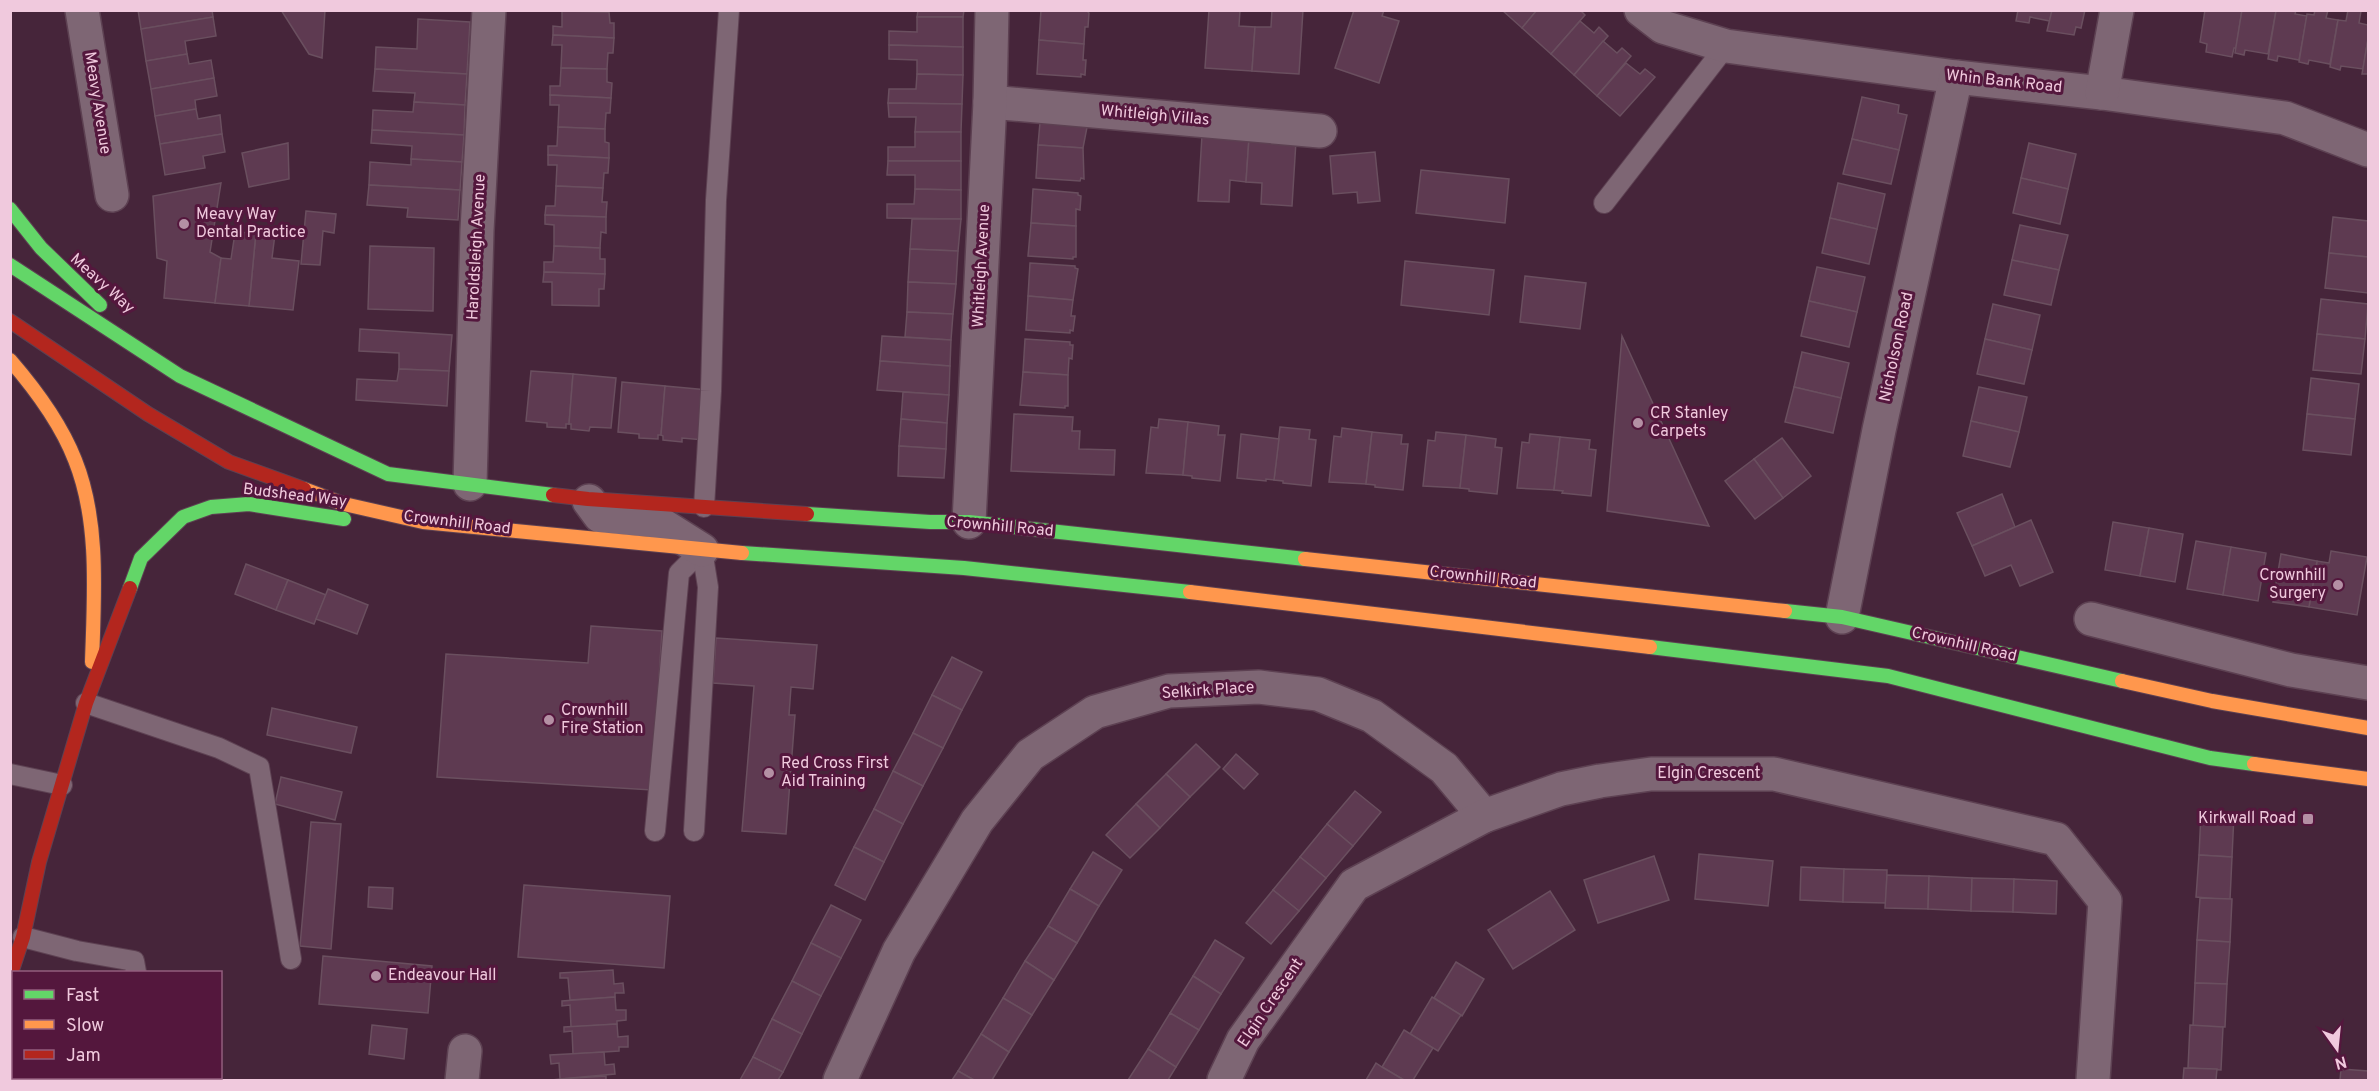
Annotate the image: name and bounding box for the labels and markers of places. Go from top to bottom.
place label: Meavy Way Dental Practice [196,205,306,243]
marker: Meavy Way Dental Practice [177,217,191,231]
place label: CR Stanley Carpets [1650,404,1729,442]
marker: CR Stanley Carpets [1631,416,1645,430]
place label: Crownhill Surgery [2259,566,2326,604]
marker: Crownhill Surgery [2331,578,2345,592]
place label: Crownhill Fire Station [561,701,643,739]
marker: Crownhill Fire Station [542,713,556,727]
place label: Red Cross First Aid Training [781,754,889,792]
marker: Red Cross First Aid Training [762,766,776,780]
place label: Kirkwall Road [2198,809,2296,829]
marker: Kirkwall Road [2301,812,2315,826]
place label: Endeavour Hall [388,966,496,986]
marker: Endeavour Hall [369,969,383,983]

